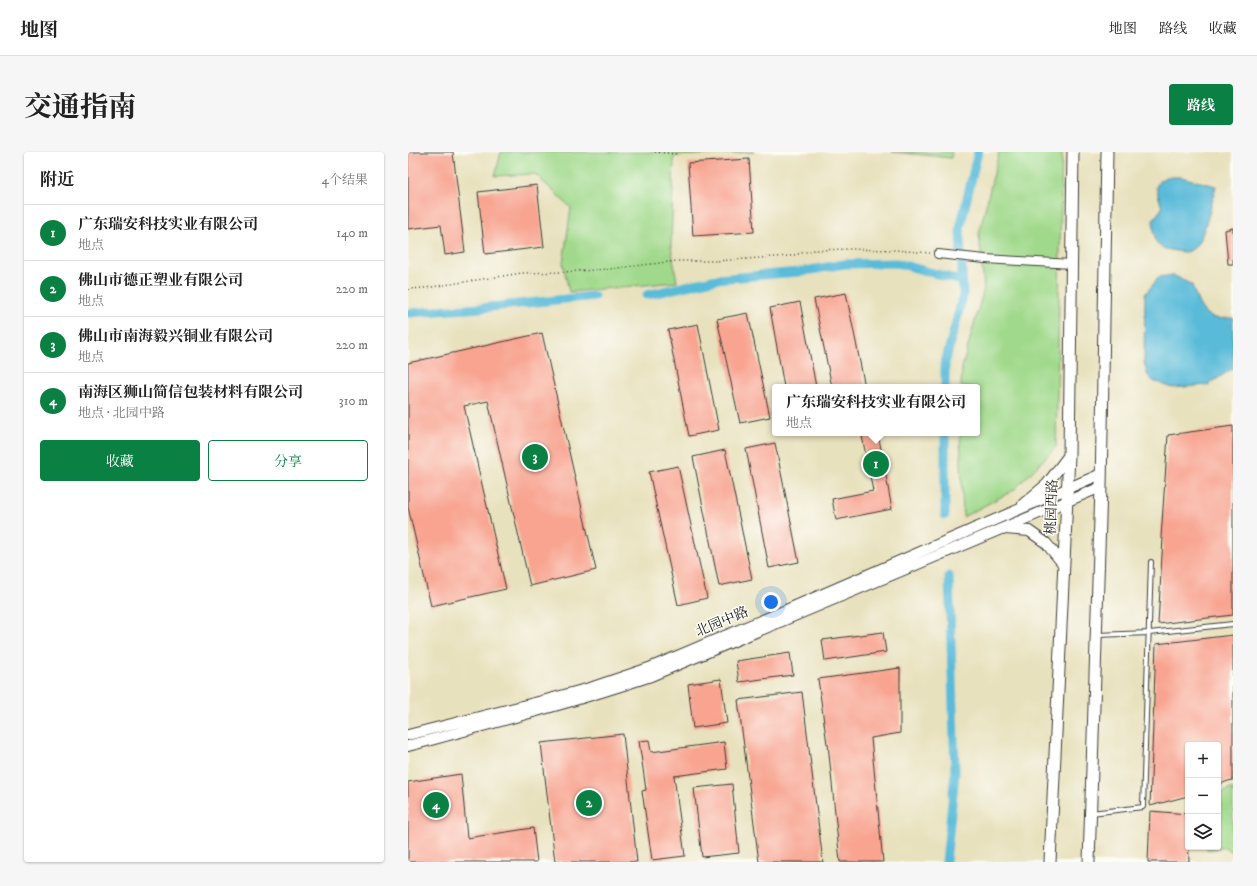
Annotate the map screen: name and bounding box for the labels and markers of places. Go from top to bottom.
pin: 3 [522,442,548,472]
pin: 1 [863,449,889,479]
pin: 2 [576,788,602,818]
pin: 4 [423,790,449,820]

